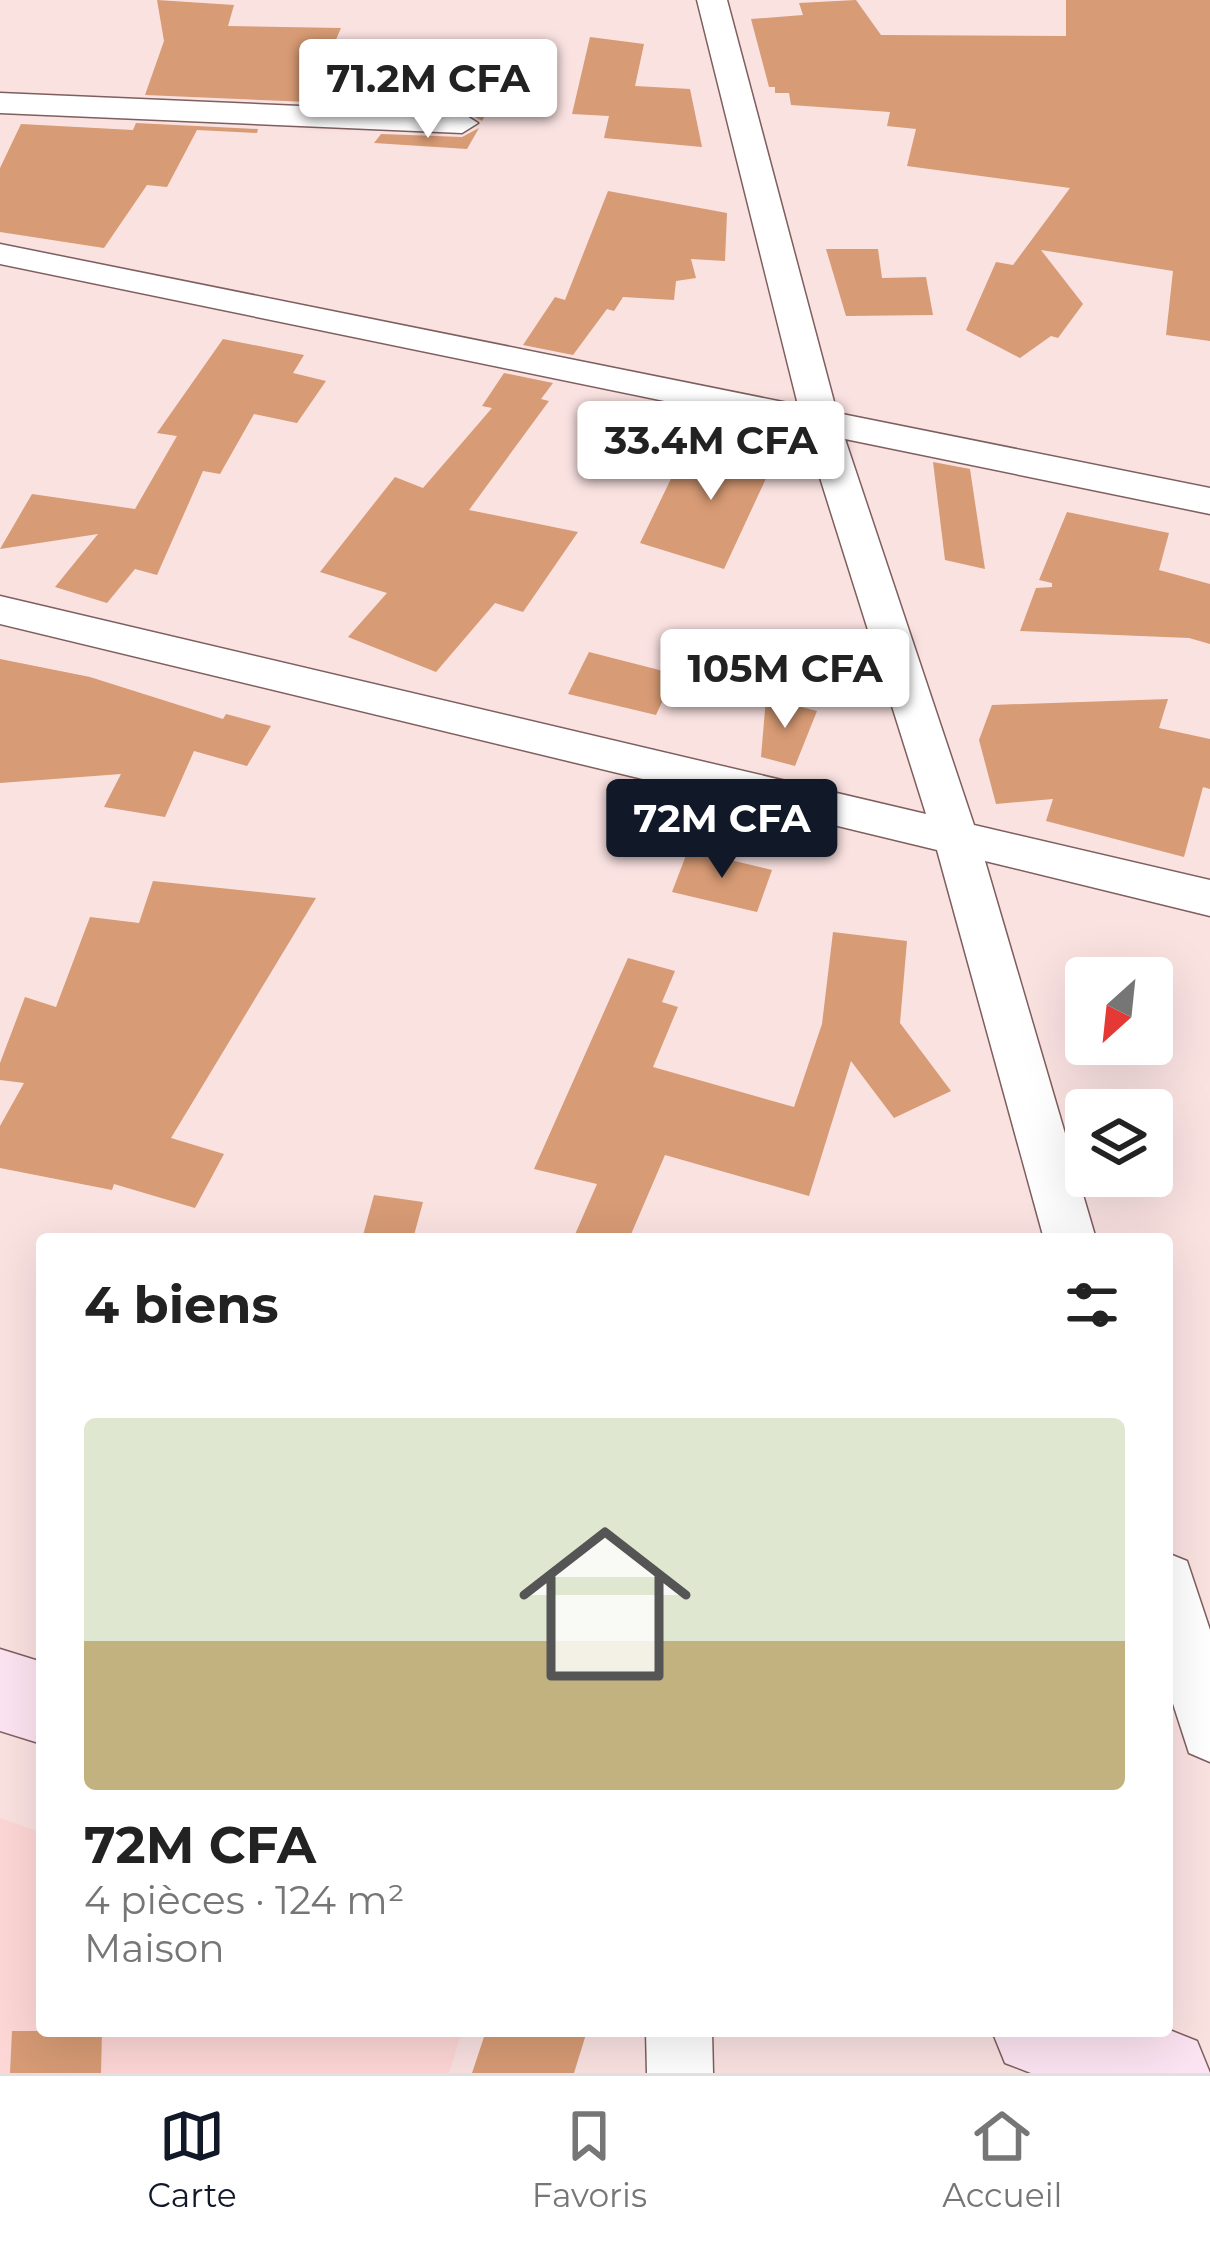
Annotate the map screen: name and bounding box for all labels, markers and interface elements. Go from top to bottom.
pin: 71.2M CFA [291,39,565,141]
text: 71.2M CFA [326,54,530,102]
pin: 33.4M CFA [574,401,848,503]
text: 33.4M CFA [604,416,818,464]
pin: 105M CFA [661,629,909,731]
text: 105M CFA [687,644,883,692]
pin: 72M CFA [611,779,833,881]
text: 72M CFA [633,794,811,842]
north arrow [1065,957,1173,1065]
map controls [1065,957,1173,1197]
button: layers [1065,1089,1173,1197]
icon: filters [1059,1272,1125,1338]
text: 4 biens [84,1274,279,1336]
icon: home [497,1496,713,1712]
text: 72M CFA [84,1814,316,1876]
text: 4 pièces · 124 m² [84,1876,404,1924]
text: Maison [84,1924,225,1972]
tab: Carte [148,2103,237,2215]
tab: Favoris [532,2103,647,2215]
tab: Accueil [942,2103,1062,2215]

